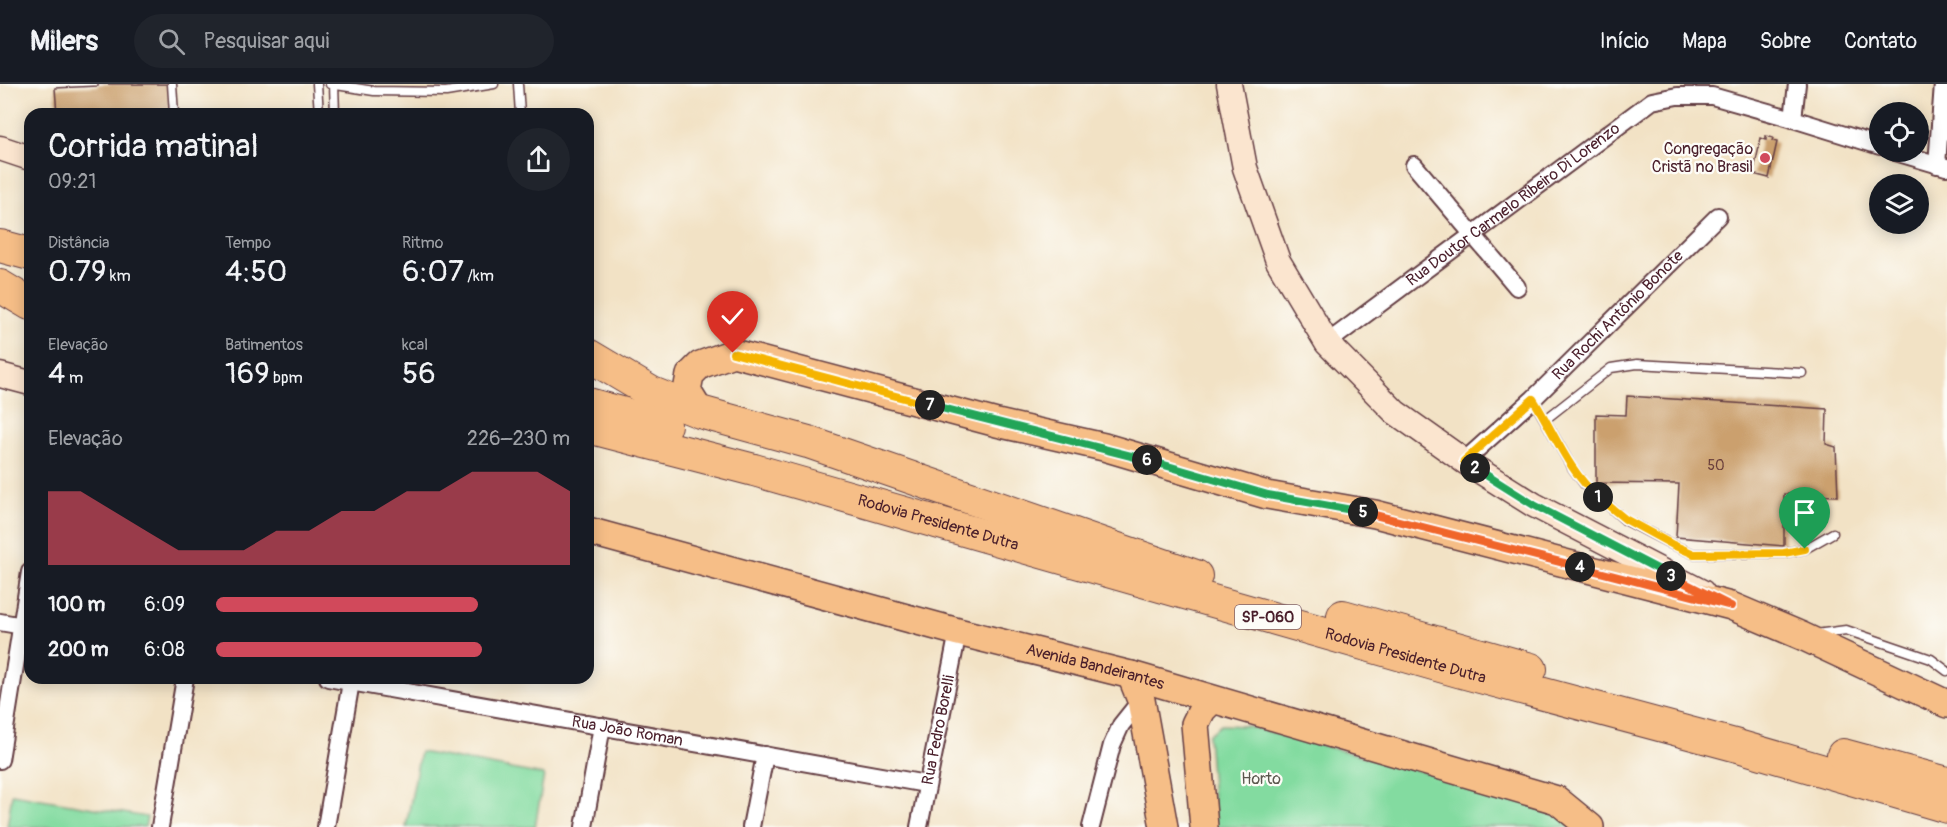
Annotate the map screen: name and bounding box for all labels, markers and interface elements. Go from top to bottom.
search box [134,14,554,68]
text: Milers [30,24,98,59]
icon: search [155,25,188,58]
text: Pesquisar aqui [203,27,329,55]
text: Início [1600,28,1649,55]
text: Mapa [1682,28,1727,55]
text: Sobre [1760,28,1811,55]
text: Contato [1844,28,1917,55]
map controls [1869,102,1929,234]
button: locate [1869,102,1929,162]
street label: Rua Doutor Carmelo Ribeiro Di Lorenzo [1402,118,1624,291]
text: Corrida matinal [48,126,259,167]
button: share [507,128,570,191]
place label: Congregação Cristã no Brasil [1652,139,1753,177]
marker: Congregação Cristã no Brasil [1758,151,1772,165]
text: 09:21 [48,169,96,194]
button: layers [1869,174,1929,234]
text: Distância [48,233,109,253]
text: Tempo [225,233,271,253]
text: Ritmo [402,233,443,253]
street label: Rua Rochi Antônio Bonote [1548,246,1688,384]
text: 0.79 [48,253,106,290]
text: 4:50 [225,253,287,290]
text: 6:07 [402,253,464,290]
text: km [106,266,131,286]
text: /km [464,266,494,286]
pin [707,291,758,353]
icon: check [716,300,749,333]
text: Elevação [48,335,108,355]
text: Batimentos [225,335,303,355]
text: kcal [402,335,428,355]
text: 4 [48,355,65,392]
text: 169 [225,355,270,392]
text: 56 [402,355,436,392]
text: m [65,368,83,388]
text: bpm [270,368,303,388]
pin: 7 [915,390,945,420]
text: 7 [926,395,934,415]
text: Elevação [48,426,123,451]
text: 226–230 m [467,426,570,451]
pin: 6 [1132,445,1162,475]
text: 6 [1142,450,1152,470]
pin: 2 [1460,453,1490,483]
house number: 50 [1707,457,1725,474]
text: 2 [1471,458,1479,478]
pin: 1 [1583,482,1613,512]
text: 1 [1595,487,1601,507]
pin [1779,487,1830,549]
street label: Rodovia Presidente Dutra [855,490,1021,555]
icon: arrive [1788,496,1821,529]
pin: 5 [1348,497,1378,527]
text: 5 [1359,502,1367,522]
pin: 4 [1565,552,1595,582]
text: 4 [1575,557,1585,577]
pin: 3 [1656,561,1686,591]
text: 3 [1667,566,1675,586]
text: 100 m [48,592,105,617]
text: 6:09 [144,592,185,617]
road number: SP-060 [1235,605,1301,629]
street label: Rodovia Presidente Dutra [1323,624,1488,688]
text: 200 m [48,637,109,662]
text: 6:08 [144,637,185,662]
street label: Avenida Bandeirantes [1024,639,1167,694]
street label: Rua Pedro Borelli [918,673,959,787]
street label: Rua João Roman [570,711,684,751]
park label: Horto [1241,769,1281,789]

